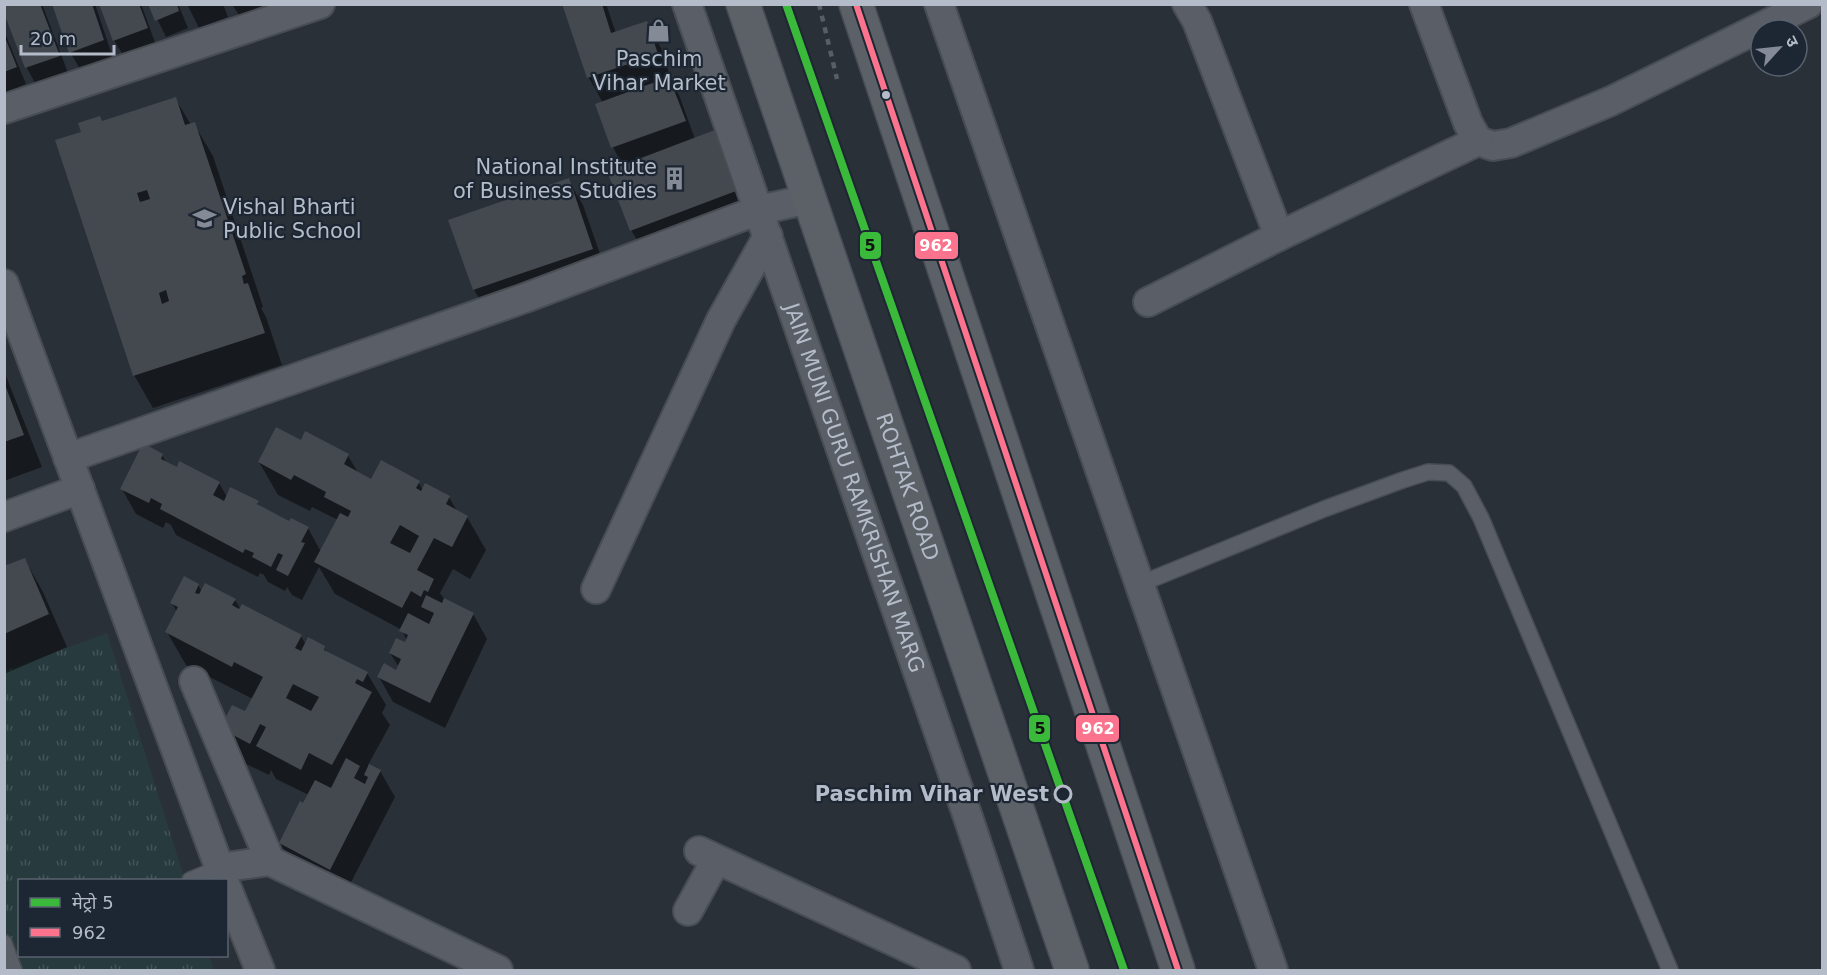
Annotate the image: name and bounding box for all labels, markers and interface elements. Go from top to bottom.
scale bar [21,18,114,56]
shop icon: Paschim Vihar Market [646,18,672,44]
north arrow [1749,18,1809,78]
text: 20 m [30,28,76,49]
text: उ [1781,33,1803,50]
place label: Paschim Vihar Market [592,47,726,95]
unlabelled marker [880,89,892,101]
place label: National Institute of Business Studies [453,155,657,203]
building icon: National Institute of Business Studies [662,166,688,192]
place label: Vishal Bharti Public School [223,195,362,243]
school or university icon: Vishal Bharti Public School [192,206,218,232]
line badge: 5 [859,231,882,260]
line badge: 962 [914,231,959,260]
text: 5 [864,236,876,255]
text: 962 [919,236,953,255]
street label: JAIN MUNI GURU RAMKRISHAN MARG [779,298,929,676]
street label: ROHTAK ROAD [871,410,944,564]
line badge: 5 [1028,714,1051,743]
line badge: 962 [1075,714,1120,743]
text: 5 [1034,719,1046,738]
text: 962 [1081,719,1115,738]
place label: Paschim Vihar West [815,782,1049,806]
marker: Paschim Vihar West [1054,785,1072,803]
legend [18,879,228,957]
text: मेट्रो 5 [72,892,114,913]
text: 962 [72,922,106,943]

